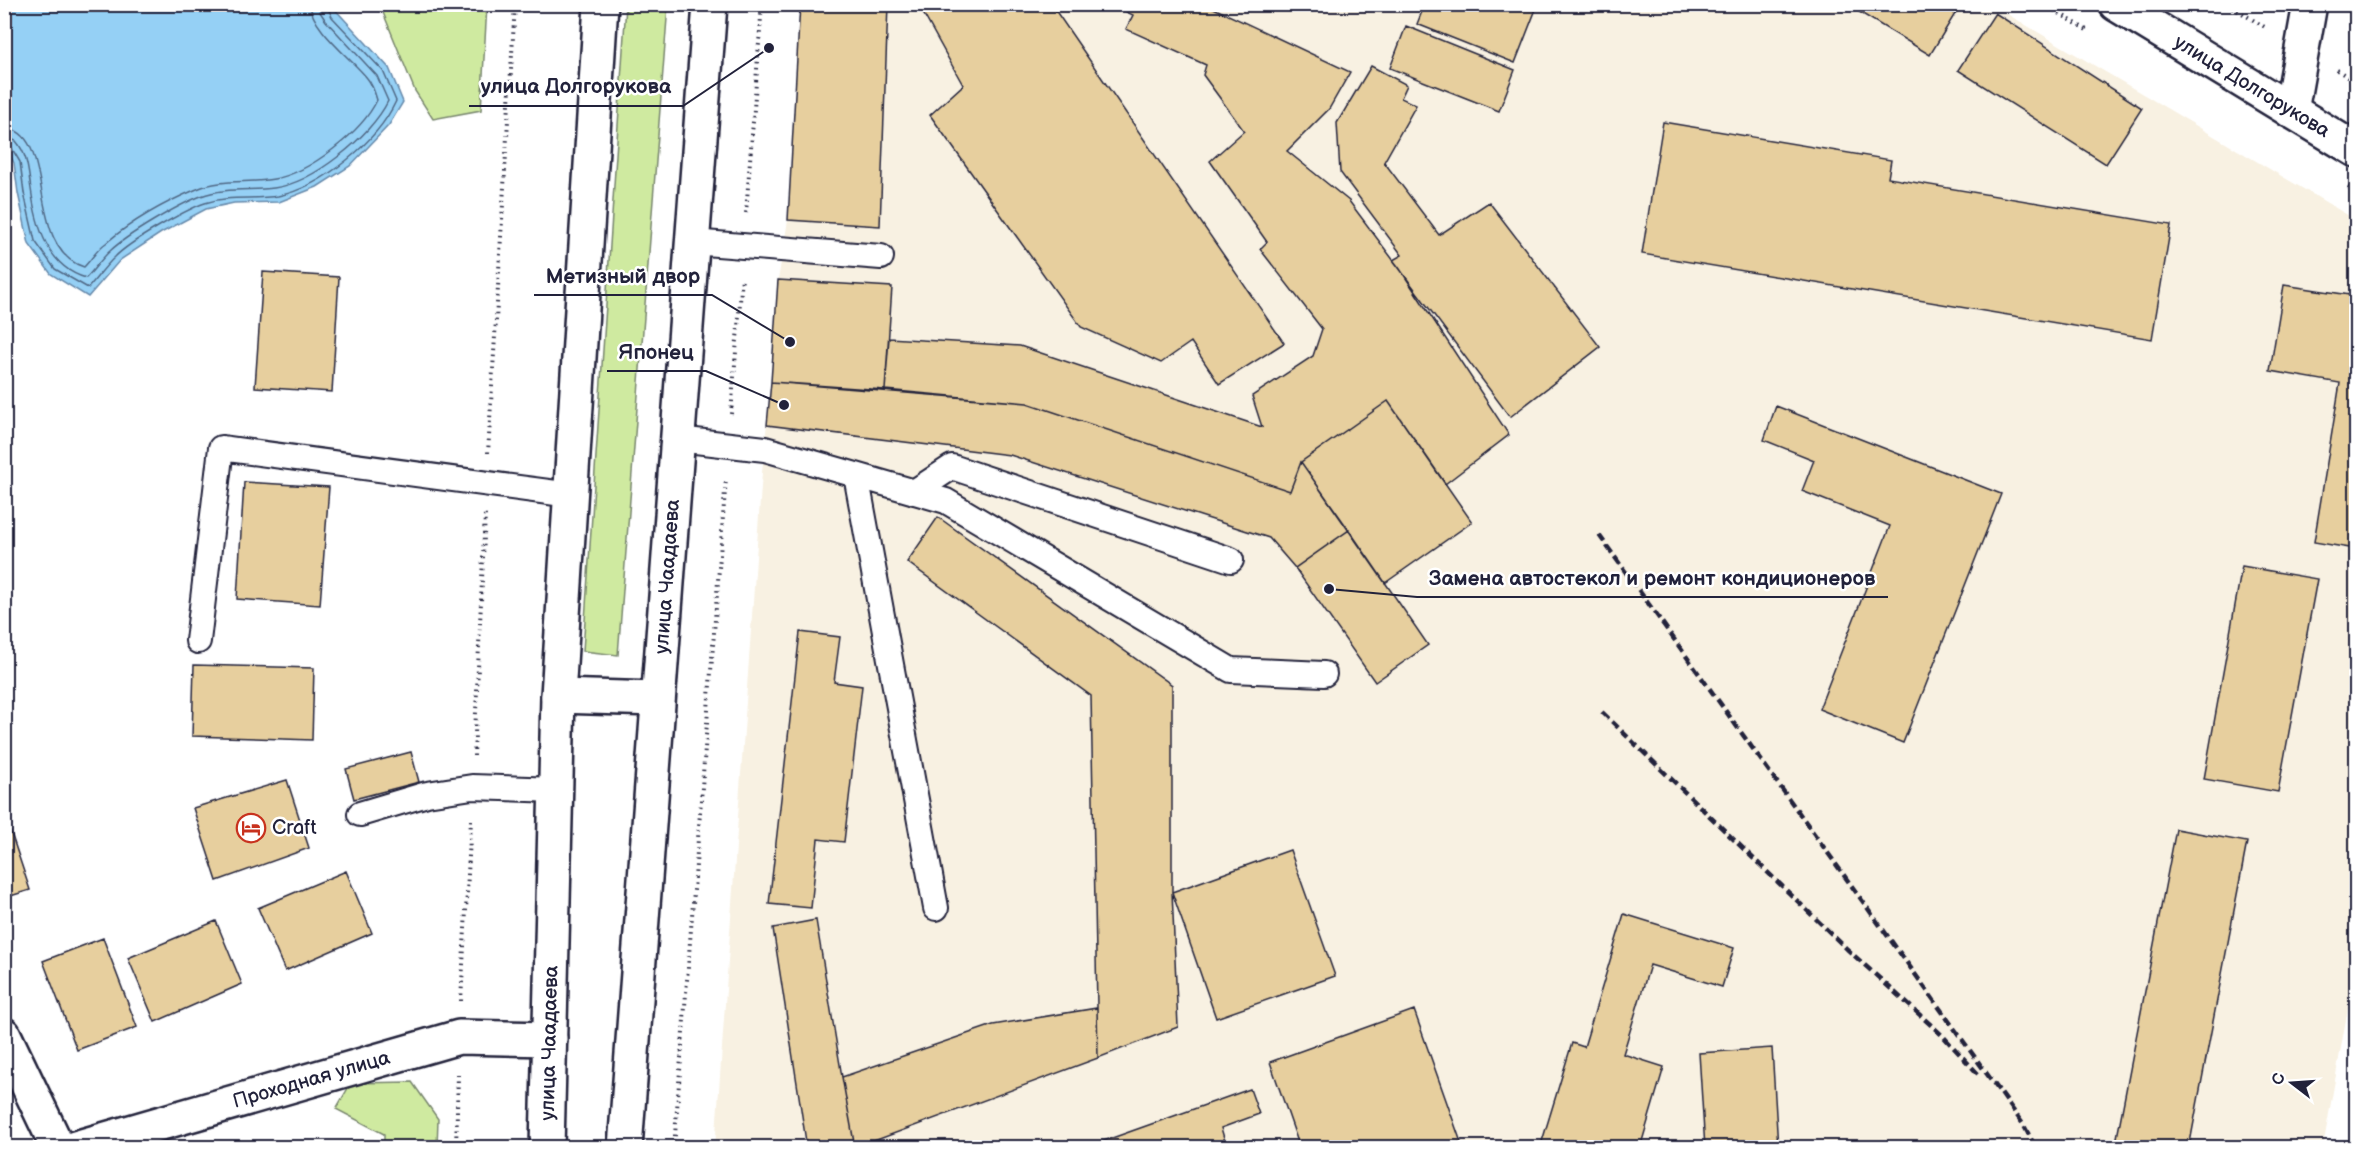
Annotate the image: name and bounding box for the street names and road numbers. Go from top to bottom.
street label: улица Долгорукова [2170,30,2334,143]
street label: улица Чаадаева [650,498,685,655]
street label: улица Чаадаева [536,965,563,1121]
street label: Проходная улица [230,1046,393,1114]

